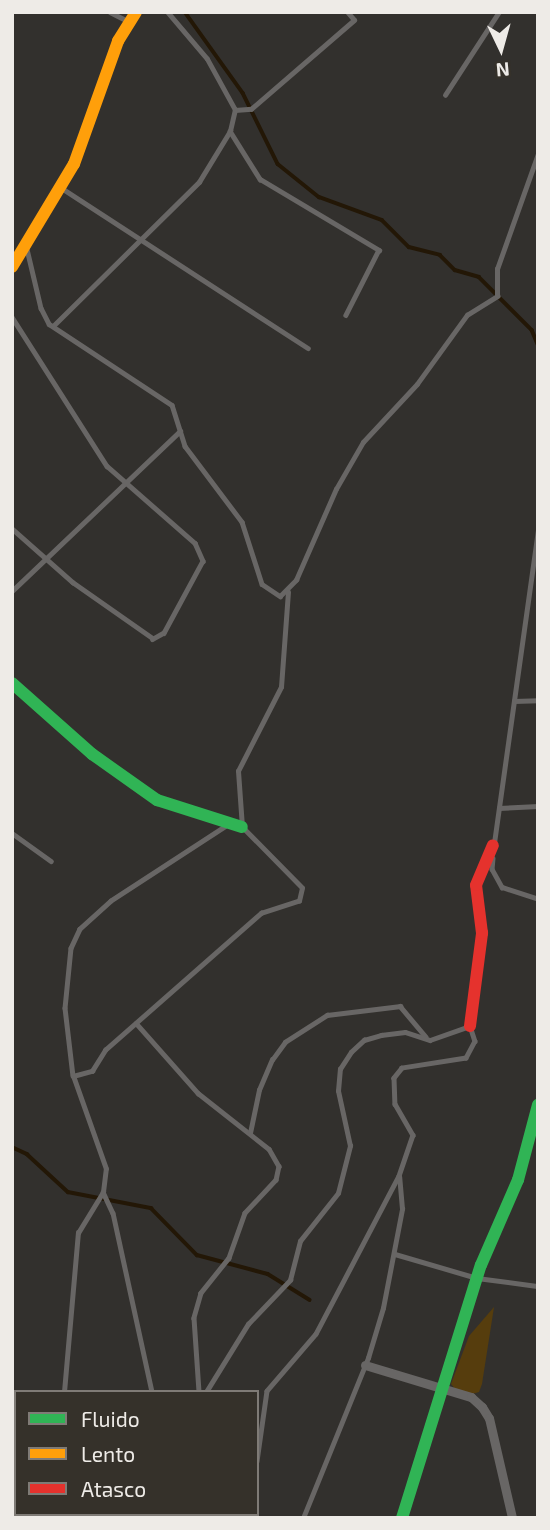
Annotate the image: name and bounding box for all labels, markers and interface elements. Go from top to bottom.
north arrow [466,14,536,84]
text: N [495,58,511,82]
legend [14,1390,259,1516]
text: Fluido [81,1406,140,1431]
text: Lento [81,1441,135,1466]
text: Atasco [81,1476,146,1501]

